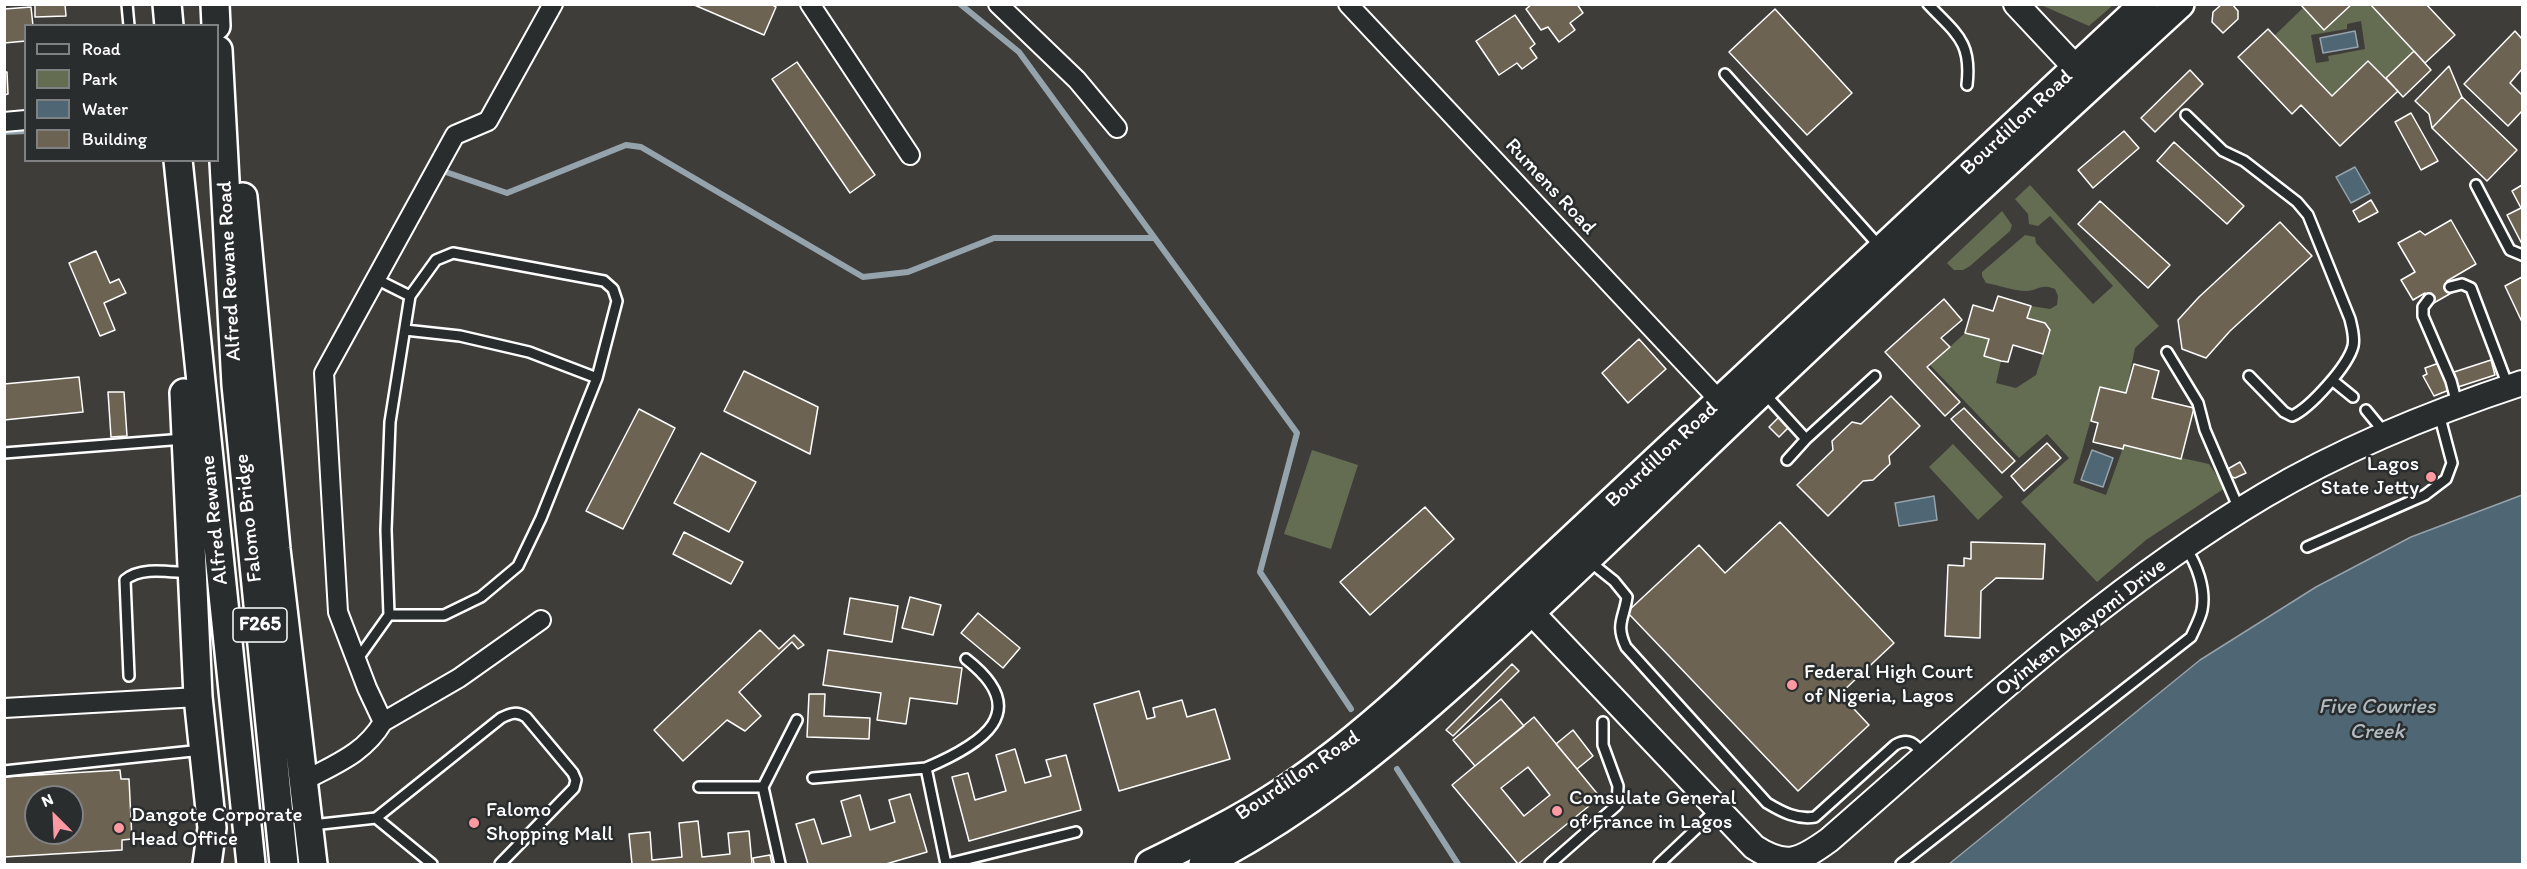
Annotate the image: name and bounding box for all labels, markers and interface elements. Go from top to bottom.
legend [24,24,219,162]
text: Road [82,38,121,60]
street label: Bourdillon Road [1956,65,2078,181]
text: Park [82,68,117,90]
text: Water [82,98,128,120]
text: Building [82,128,147,150]
street label: Rumens Road [1499,134,1601,240]
street label: Alfred Rewane Road [213,180,247,362]
street label: Bourdillon Road [1601,397,1723,513]
street label: Falomo Bridge [230,452,268,584]
place label: Lagos State Jetty [2321,452,2419,502]
street label: Alfred Rewane [196,454,234,586]
marker: Lagos State Jetty [2424,470,2438,484]
street label: Oyinkan Abayomi Drive [1990,553,2172,703]
road number: F265 [233,608,287,642]
place label: Federal High Court of Nigeria, Lagos [1804,660,1973,710]
marker: Federal High Court of Nigeria, Lagos [1785,678,1799,692]
water label: Five Cowries Creek [2318,694,2436,746]
street label: Bourdillon Road [1231,725,1365,827]
north arrow [24,785,84,845]
place label: Consulate General of France in Lagos [1569,786,1737,836]
text: N [38,789,56,811]
place label: Falomo Shopping Mall [486,798,613,848]
place label: Dangote Corporate Head Office [131,803,303,853]
marker: Consulate General of France in Lagos [1550,804,1564,818]
marker: Falomo Shopping Mall [467,816,481,830]
marker: Dangote Corporate Head Office [112,821,126,835]

